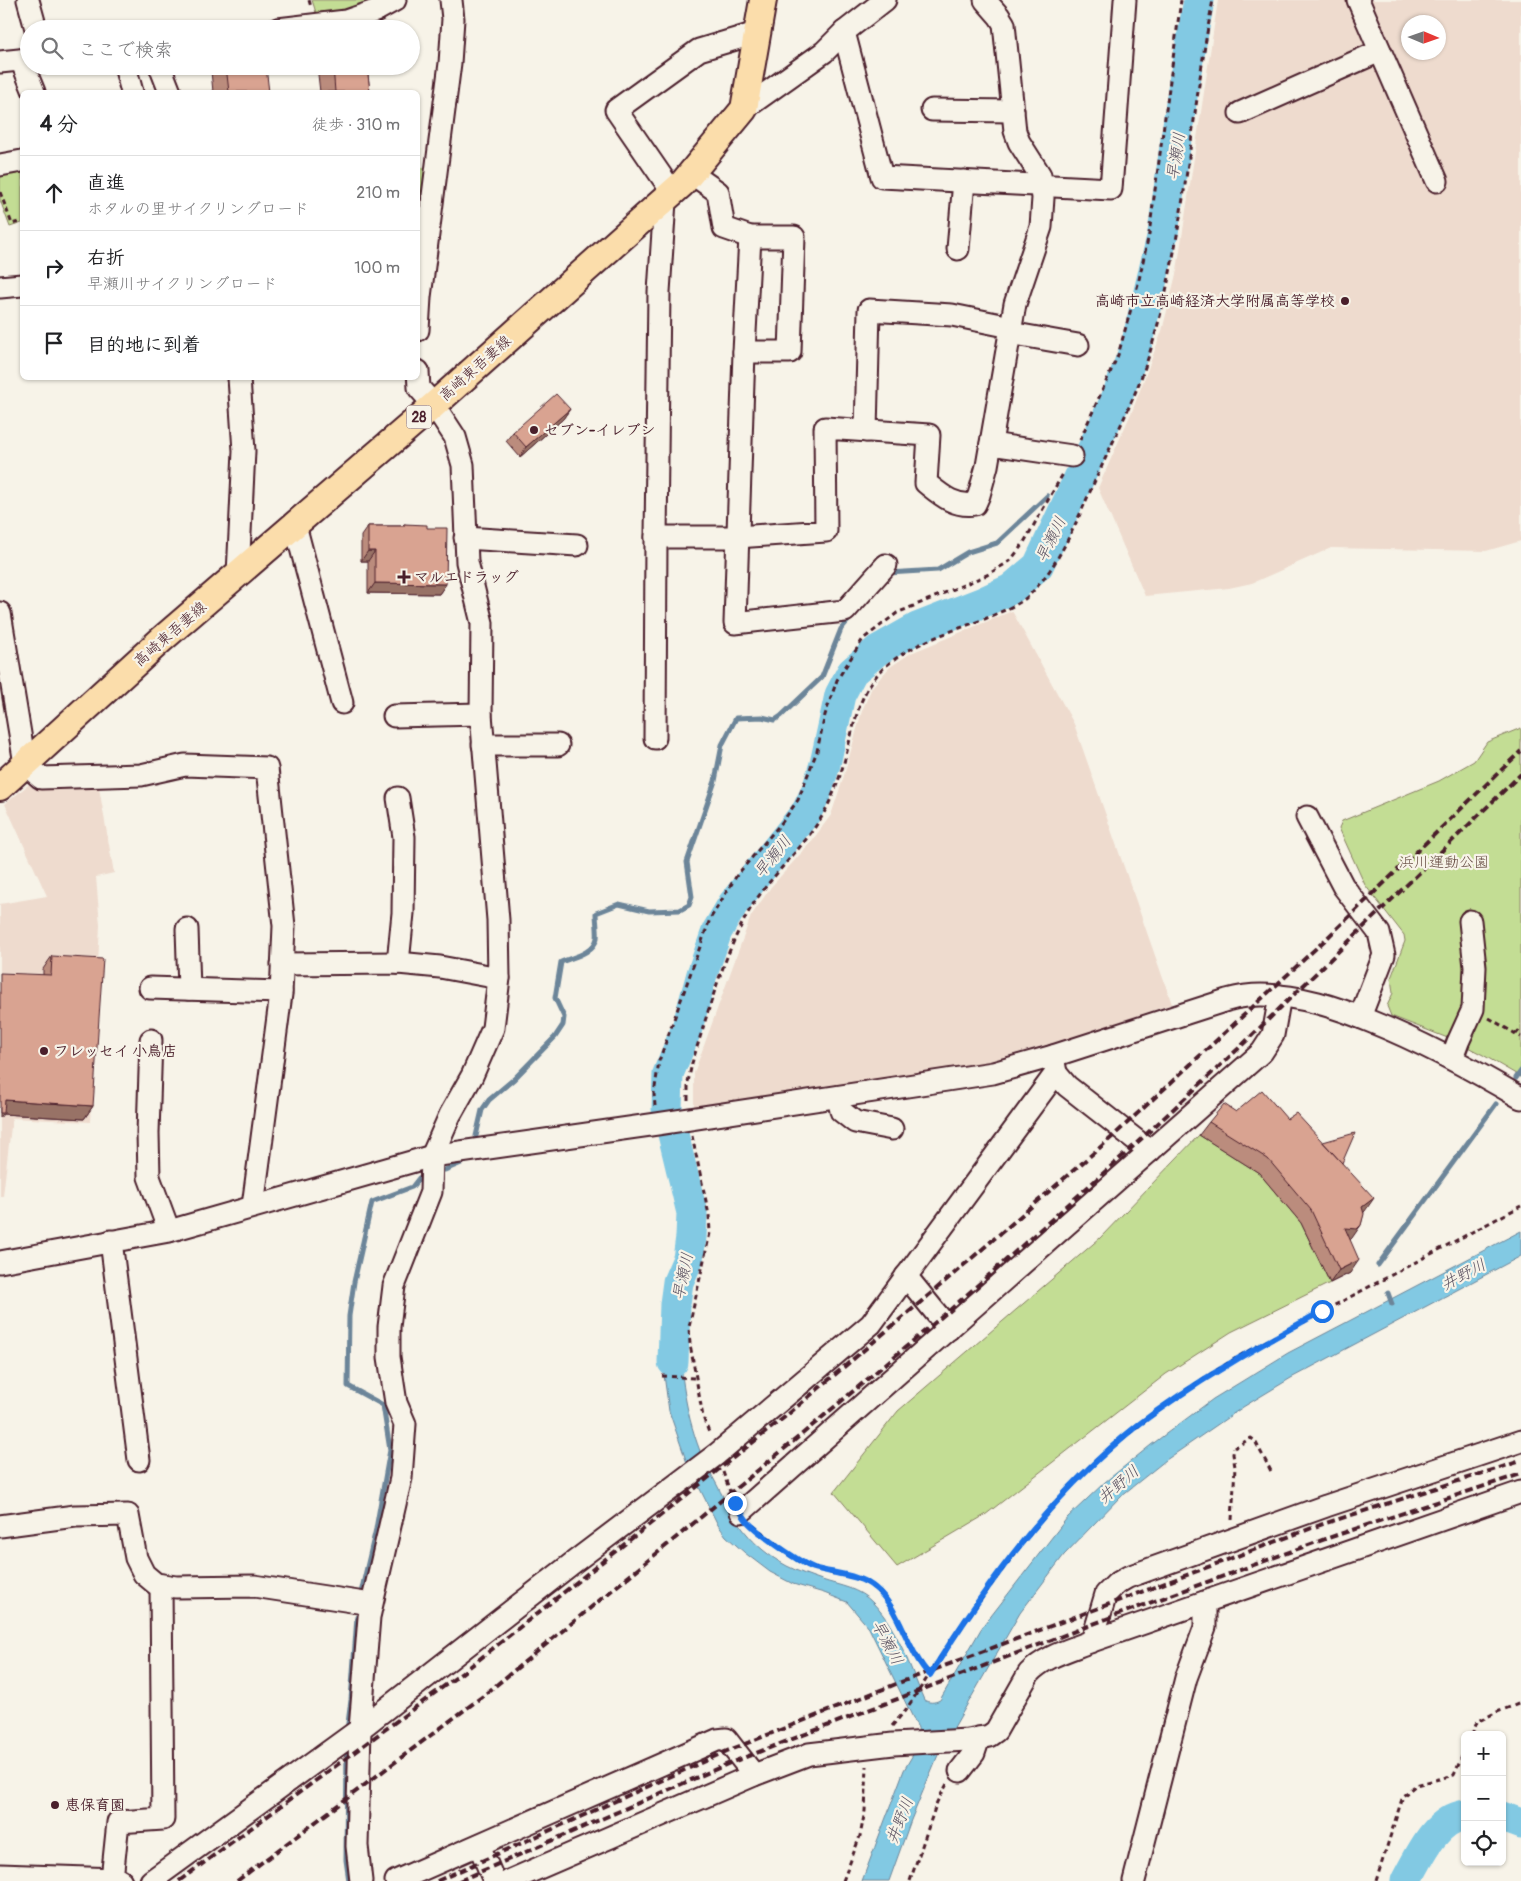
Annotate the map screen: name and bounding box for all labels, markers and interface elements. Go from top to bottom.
north arrow [1401,15,1446,60]
search box [20,20,420,75]
icon: search [38,34,66,62]
text: ここで検索 [78,38,173,62]
text: 4 分 [40,111,78,138]
text: 徒歩 · 310 m [312,115,400,135]
water label: 早瀬川 [1162,131,1190,181]
text: 直進 [87,171,125,195]
icon: ahead [40,179,68,207]
text: 210 m [356,183,400,203]
text: ホタルの里サイクリングロード [87,199,309,219]
text: 右折 [87,246,125,270]
icon: right [40,254,68,282]
text: 100 m [354,258,400,278]
text: 早瀬川サイクリングロード [87,274,277,294]
place label: 高崎市立高崎経済大学附属高等学校 [1095,292,1335,311]
marker: 高崎市立高崎経済大学附属高等学校 [1339,295,1351,307]
icon: arrive [40,329,68,357]
street label: 高崎東吾妻線 [436,331,515,406]
text: 目的地に到着 [87,333,201,357]
road number: 28 [406,406,432,428]
place label: セブン-イレブン [544,421,655,440]
marker: セブン-イレブン [528,424,540,436]
water label: 早瀬川 [1031,513,1070,565]
place label: マルエドラッグ [414,568,519,587]
marker: マルエドラッグ [398,571,410,583]
street label: 高崎東吾妻線 [130,598,211,671]
water label: 早瀬川 [750,832,796,882]
park label: 浜川運動公園 [1399,853,1489,872]
place label: フレッセイ 小鳥店 [54,1042,177,1061]
marker: フレッセイ 小鳥店 [38,1045,50,1057]
water label: 早瀬川 [668,1251,698,1302]
water label: 井野川 [1438,1255,1489,1295]
route start [1311,1300,1334,1323]
water label: 井野川 [1094,1461,1143,1508]
route end [724,1492,747,1515]
water label: 早瀬川 [867,1617,907,1668]
map controls [1461,1731,1506,1866]
button: + [1461,1731,1506,1776]
button: − [1461,1776,1506,1821]
water label: 井野川 [882,1794,918,1846]
place label: 恵保育園 [65,1796,125,1815]
marker: 恵保育園 [49,1799,61,1811]
button: locate [1461,1821,1506,1866]

